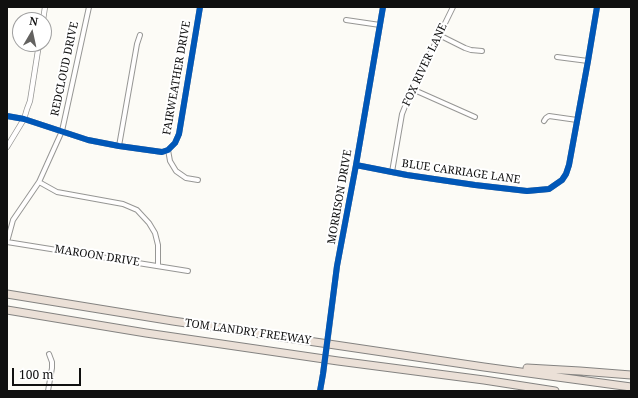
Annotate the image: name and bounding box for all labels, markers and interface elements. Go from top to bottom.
north arrow [12,12,52,52]
text: N [28,13,39,29]
street label: FAIRWEATHER DRIVE [160,20,194,136]
street label: REDCLOUD DRIVE [49,21,81,117]
street label: FOX RIVER LANE [400,21,450,109]
street label: MORRISON DRIVE [325,149,355,245]
street label: BLUE CARRIAGE LANE [401,157,521,187]
street label: MAROON DRIVE [53,243,141,269]
street label: TOM LANDRY FREEWAY [184,317,312,347]
scale bar [14,360,83,386]
text: 100 m [19,366,54,383]

